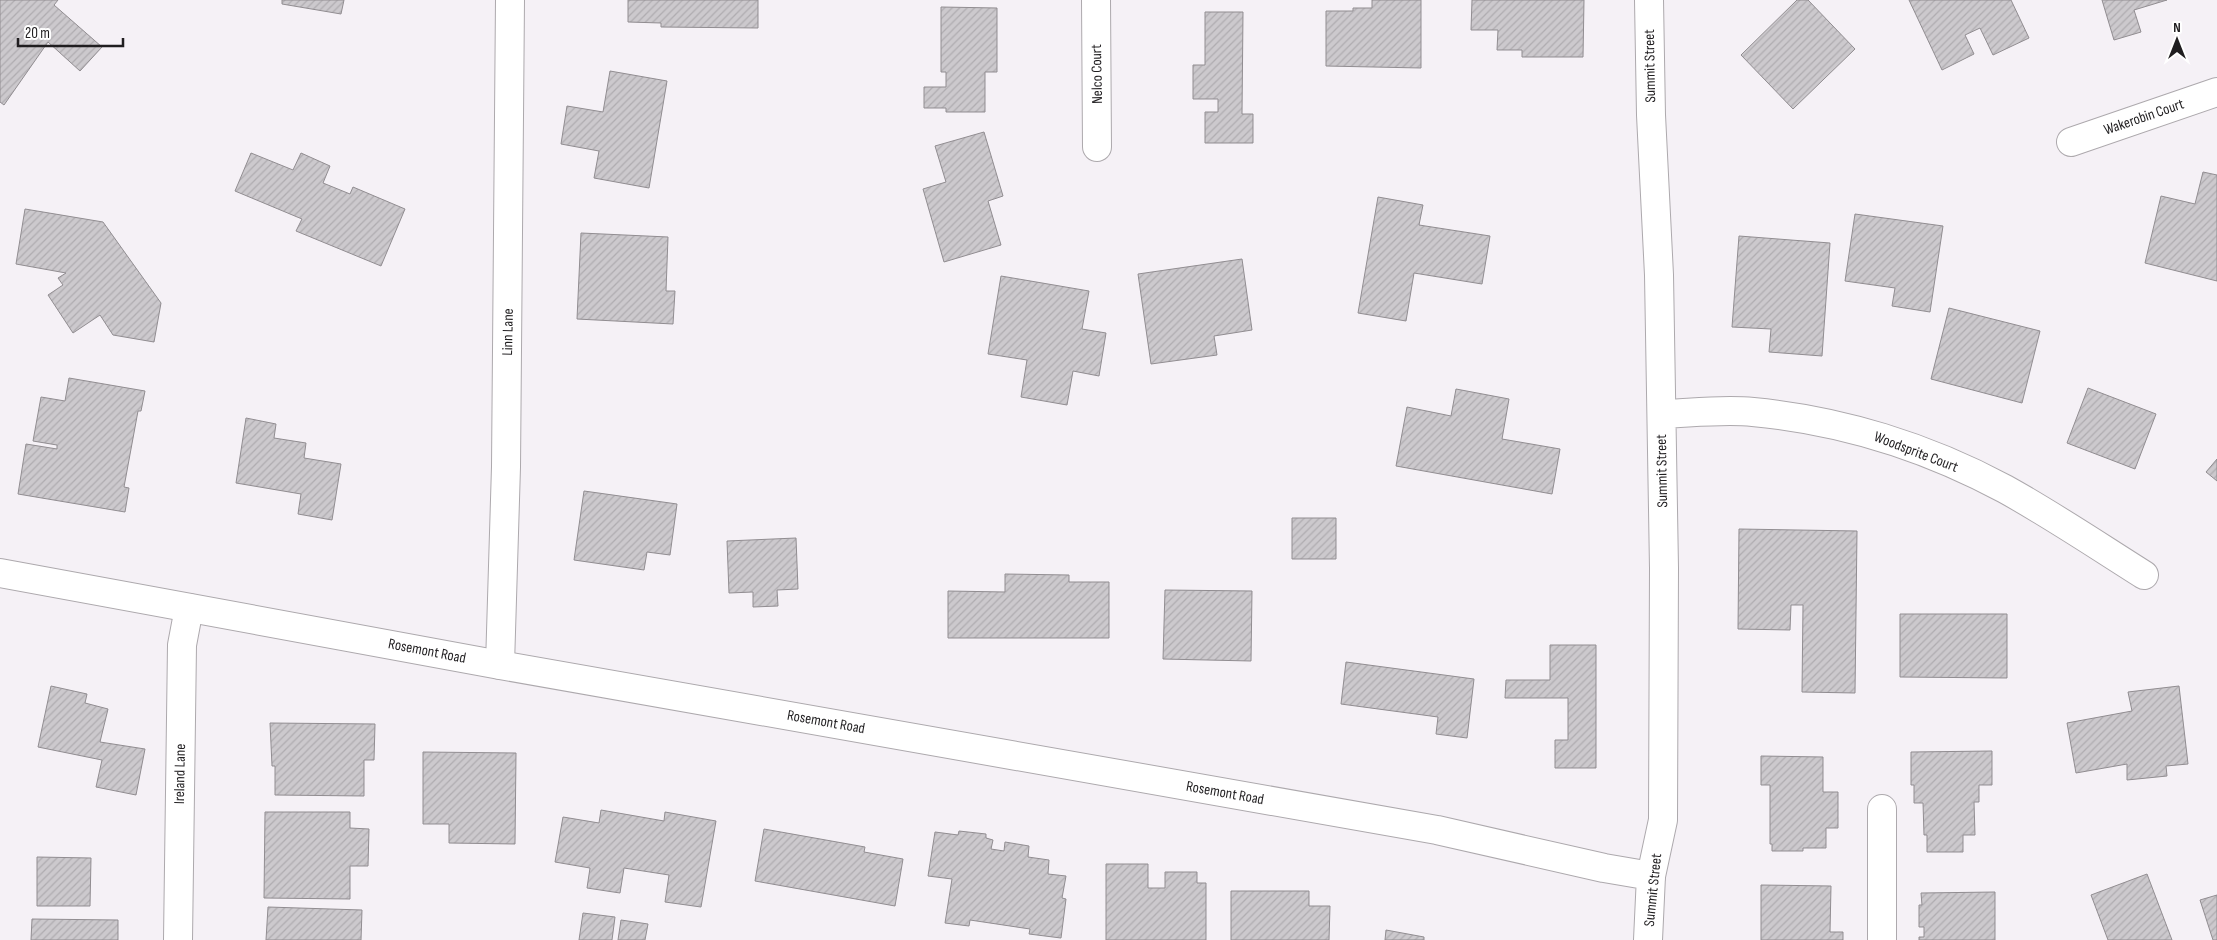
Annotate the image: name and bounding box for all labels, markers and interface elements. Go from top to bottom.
scale bar [18,15,122,47]
north arrow [2152,15,2202,65]
text: N [2173,19,2181,36]
text: 20 m [25,24,50,43]
street label: Summit Street [1640,29,1660,103]
street label: Nelco Court [1087,44,1107,104]
street label: Wakerobin Court [2101,94,2187,140]
street label: Linn Lane [498,308,518,356]
street label: Woodsprite Court [1871,427,1961,477]
street label: Summit Street [1652,434,1672,508]
street label: Rosemont Road [387,634,467,668]
street label: Rosemont Road [786,706,866,738]
street label: Ireland Lane [170,744,190,804]
street label: Rosemont Road [1185,777,1265,809]
street label: Summit Street [1640,852,1666,927]

